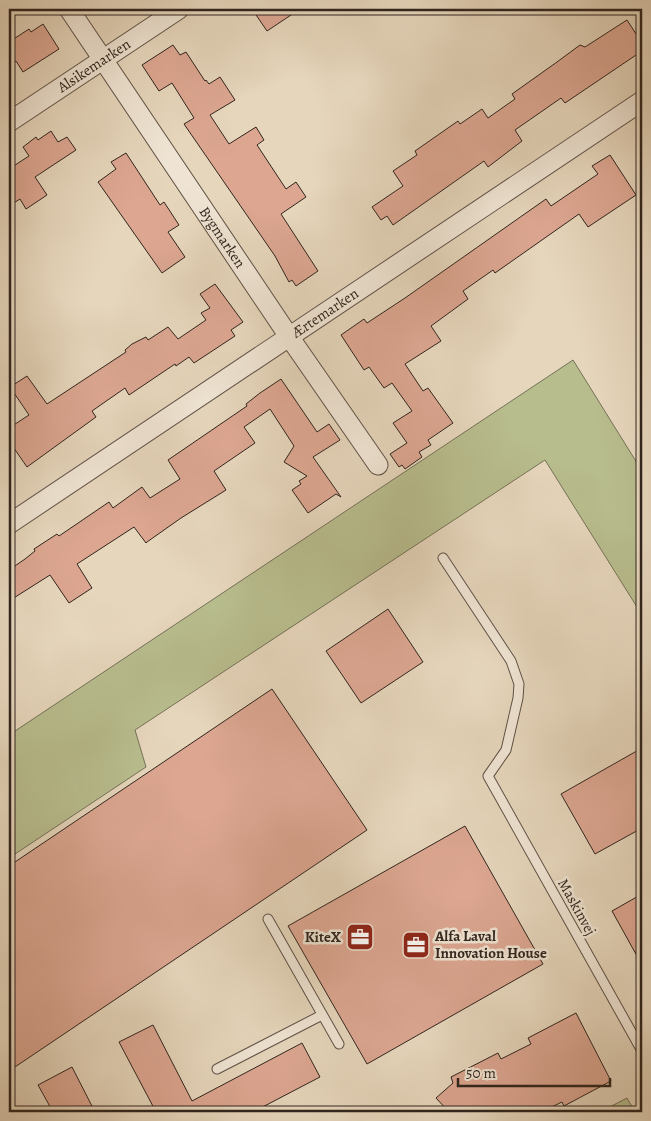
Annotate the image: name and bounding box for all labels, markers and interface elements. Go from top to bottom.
street label: Alsikemarken [53,34,134,98]
street label: Bygmarken [195,203,250,272]
street label: Ærtemarken [287,283,362,343]
street label: Maskinvej [553,875,601,939]
office icon: KiteX [345,922,375,952]
place label: Alfa Laval Innovation House [434,926,547,963]
place label: KiteX [305,927,342,947]
office icon: Alfa Laval Innovation House [401,930,431,960]
scale bar [458,1056,611,1088]
text: 50 m [466,1063,496,1083]

